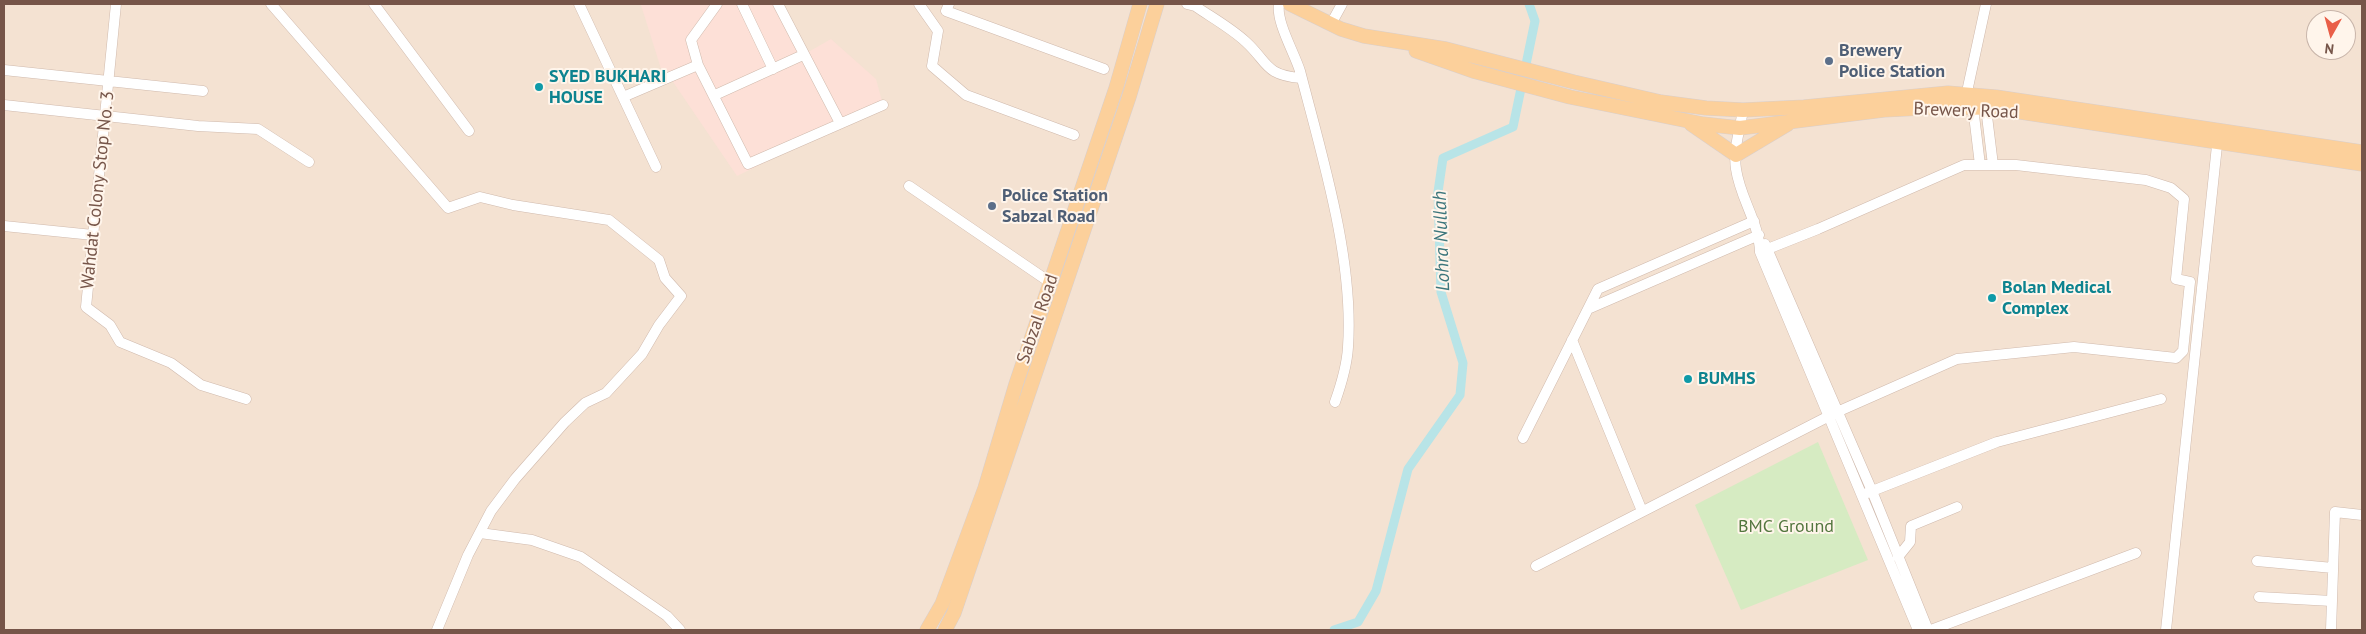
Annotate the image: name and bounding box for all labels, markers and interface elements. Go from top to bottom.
north arrow [2306,10,2356,60]
text: N [2324,39,2335,58]
place label: Brewery Police Station [1839,40,1945,82]
marker: Brewery Police Station [1823,55,1835,67]
place label: SYED BUKHARI HOUSE [549,66,666,108]
marker: SYED BUKHARI HOUSE [533,81,545,93]
street label: Wahdat Colony Stop No. 3 [77,90,119,290]
street label: Brewery Road [1913,98,2019,124]
place label: Police Station Sabzal Road [1002,185,1108,228]
water label: Lohra Nullah [1429,191,1455,291]
marker: Police Station Sabzal Road [986,200,998,212]
street label: Sabzal Road [1013,271,1063,367]
place label: Bolan Medical Complex [2002,277,2111,320]
marker: Bolan Medical Complex [1986,292,1998,304]
place label: BUMHS [1698,368,1756,390]
marker: BUMHS [1682,373,1694,385]
park label: BMC Ground [1738,516,1834,538]

